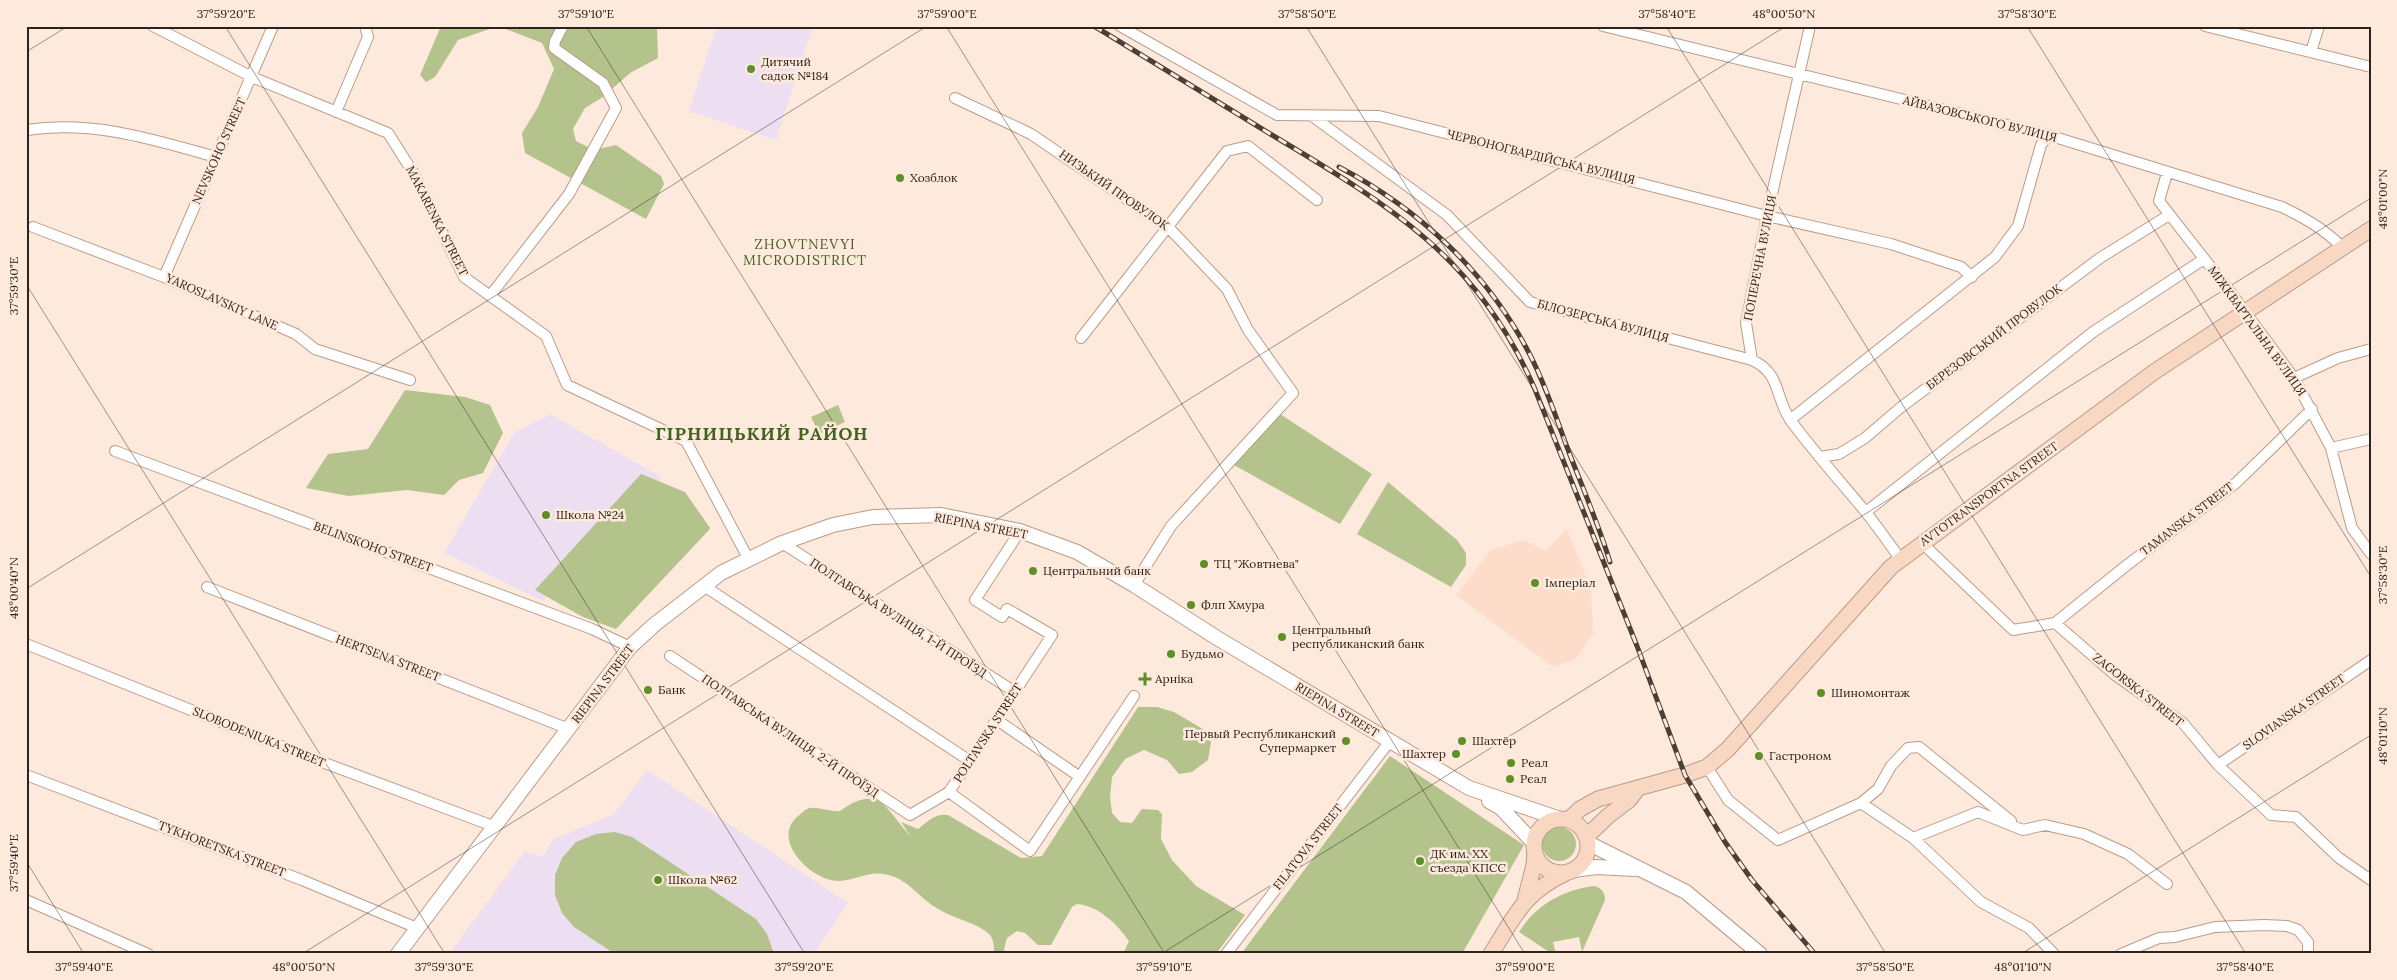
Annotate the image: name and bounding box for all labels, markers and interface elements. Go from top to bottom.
text: 37°59'20"E [197,6,255,21]
text: 37°59'10"E [558,6,614,21]
text: 37°59'00"E [917,6,977,21]
text: 37°58'50"E [1278,6,1336,21]
text: 37°58'40"E [1638,6,1696,21]
text: 48°00'50"N [1753,6,1815,21]
text: 37°58'30"E [1998,6,2056,21]
place label: Дитячий садок №184 [761,54,829,83]
marker: Дитячий садок №184 [745,63,757,75]
street label: АЙВАЗОВСЬКОГО ВУЛИЦЯ [1901,92,2059,145]
street label: NEVSKOHO STREET [188,95,249,206]
street label: ЧЕРВОНОГВАРДІЙСЬКА ВУЛИЦЯ [1445,126,1637,187]
street label: НИЗЬКИЙ ПРОВУЛОК [1057,146,1173,234]
street label: MAKARENKA STREET [403,163,472,279]
text: 48°01'00"N [2375,169,2390,229]
place label: Хозблок [910,170,958,185]
marker: Хозблок [894,172,906,184]
street label: ПОПЕРЕЧНА ВУЛИЦЯ [1740,194,1779,322]
district label: ZHOVTNEVYI MICRODISTRICT [743,235,867,269]
text: 37°59'30"E [6,257,21,315]
street label: МІЖКВАРТАЛЬНА ВУЛИЦЯ [2205,263,2310,399]
street label: YAROSLAVSKIY LANE [163,270,281,333]
street label: БЕРЕЗОВСЬКИЙ ПРОВУЛОК [1923,280,2065,393]
street label: БІЛОЗЕРСЬКА ВУЛИЦЯ [1536,296,1671,345]
district label: ГІРНИЦЬКИЙ РАЙОН [655,422,869,445]
street label: AVTOTRANSPORTNA STREET [1916,438,2061,550]
street label: TAMANSKA STREET [2137,478,2237,559]
place label: Школа №24 [556,507,625,522]
marker: Школа №24 [540,509,552,521]
street label: RIEPINA STREET [933,509,1029,542]
street label: BELINSKOHO STREET [312,518,435,575]
text: 37°58'30"E [2375,546,2390,604]
street label: ПОЛТАВСЬКА ВУЛИЦЯ, 1-Й ПРОЇЗД [807,555,990,680]
place label: ТЦ "Жовтнева" [1214,556,1299,571]
text: 48°00'40"N [6,557,21,619]
marker: ТЦ "Жовтнева" [1198,558,1210,570]
place label: Центральний банк [1043,563,1151,578]
marker: Центральний банк [1027,565,1039,577]
place label: Імперіал [1545,575,1596,590]
marker: Імперіал [1529,577,1541,589]
place label: Флп Хмура [1201,597,1265,612]
marker: Флп Хмура [1185,599,1197,611]
place label: Центральный республиканский банк [1292,622,1425,651]
street label: HERTSENA STREET [334,631,443,684]
marker: Центральный республиканский банк [1276,631,1288,643]
street label: RIEPINA STREET [568,641,637,726]
place label: Будьмо [1181,646,1224,661]
marker: Будьмо [1165,648,1177,660]
street label: ZAGORSKA STREET [2090,650,2187,730]
street label: SLOVIANSKA STREET [2240,670,2348,753]
street label: ПОЛТАВСЬКА ВУЛИЦЯ, 2-Й ПРОЇЗД [699,671,881,800]
place label: Арніка [1154,671,1193,686]
marker: Арніка [1139,673,1151,685]
street label: RIEPINA STREET [1293,679,1382,741]
street label: POLTAVSKA STREET [950,680,1025,785]
place label: Банк [658,682,686,697]
marker: Банк [642,684,654,696]
place label: Шиномонтаж [1831,685,1910,700]
marker: Шиномонтаж [1815,687,1827,699]
street label: SLOBODENIUKA STREET [191,703,328,770]
text: 48°01'10"N [2375,707,2390,765]
place label: Первый Республиканский Супермаркет [1185,726,1336,755]
place label: Шахтёр [1472,733,1516,748]
marker: Первый Республиканский Супермаркет [1340,735,1352,747]
marker: Шахтёр [1456,735,1468,747]
place label: Шахтер [1402,746,1446,761]
marker: Шахтер [1450,748,1462,760]
place label: Гастроном [1769,748,1832,763]
marker: Гастроном [1753,750,1765,762]
place label: Реал [1521,755,1548,770]
marker: Реал [1505,757,1517,769]
place label: Рєал [1520,771,1547,786]
marker: Рєал [1504,773,1516,785]
street label: FILATOVA STREET [1269,801,1346,893]
street label: TYKHORETSKA STREET [156,817,288,880]
text: 37°59'40"E [6,834,21,892]
place label: ДК им. XX съезда КПСС [1430,846,1506,875]
marker: ДК им. XX съезда КПСС [1414,855,1426,867]
place label: Школа №62 [668,872,737,887]
marker: Школа №62 [652,874,664,886]
text: 37°59'40"E [55,959,113,974]
text: 48°00'50"N [273,959,335,974]
text: 37°59'30"E [415,959,473,974]
text: 37°59'20"E [775,959,833,974]
text: 37°59'10"E [1136,959,1192,974]
text: 37°59'00"E [1495,959,1555,974]
text: 37°58'50"E [1856,959,1914,974]
text: 48°01'10"N [1994,959,2052,974]
text: 37°58'40"E [2216,959,2274,974]

